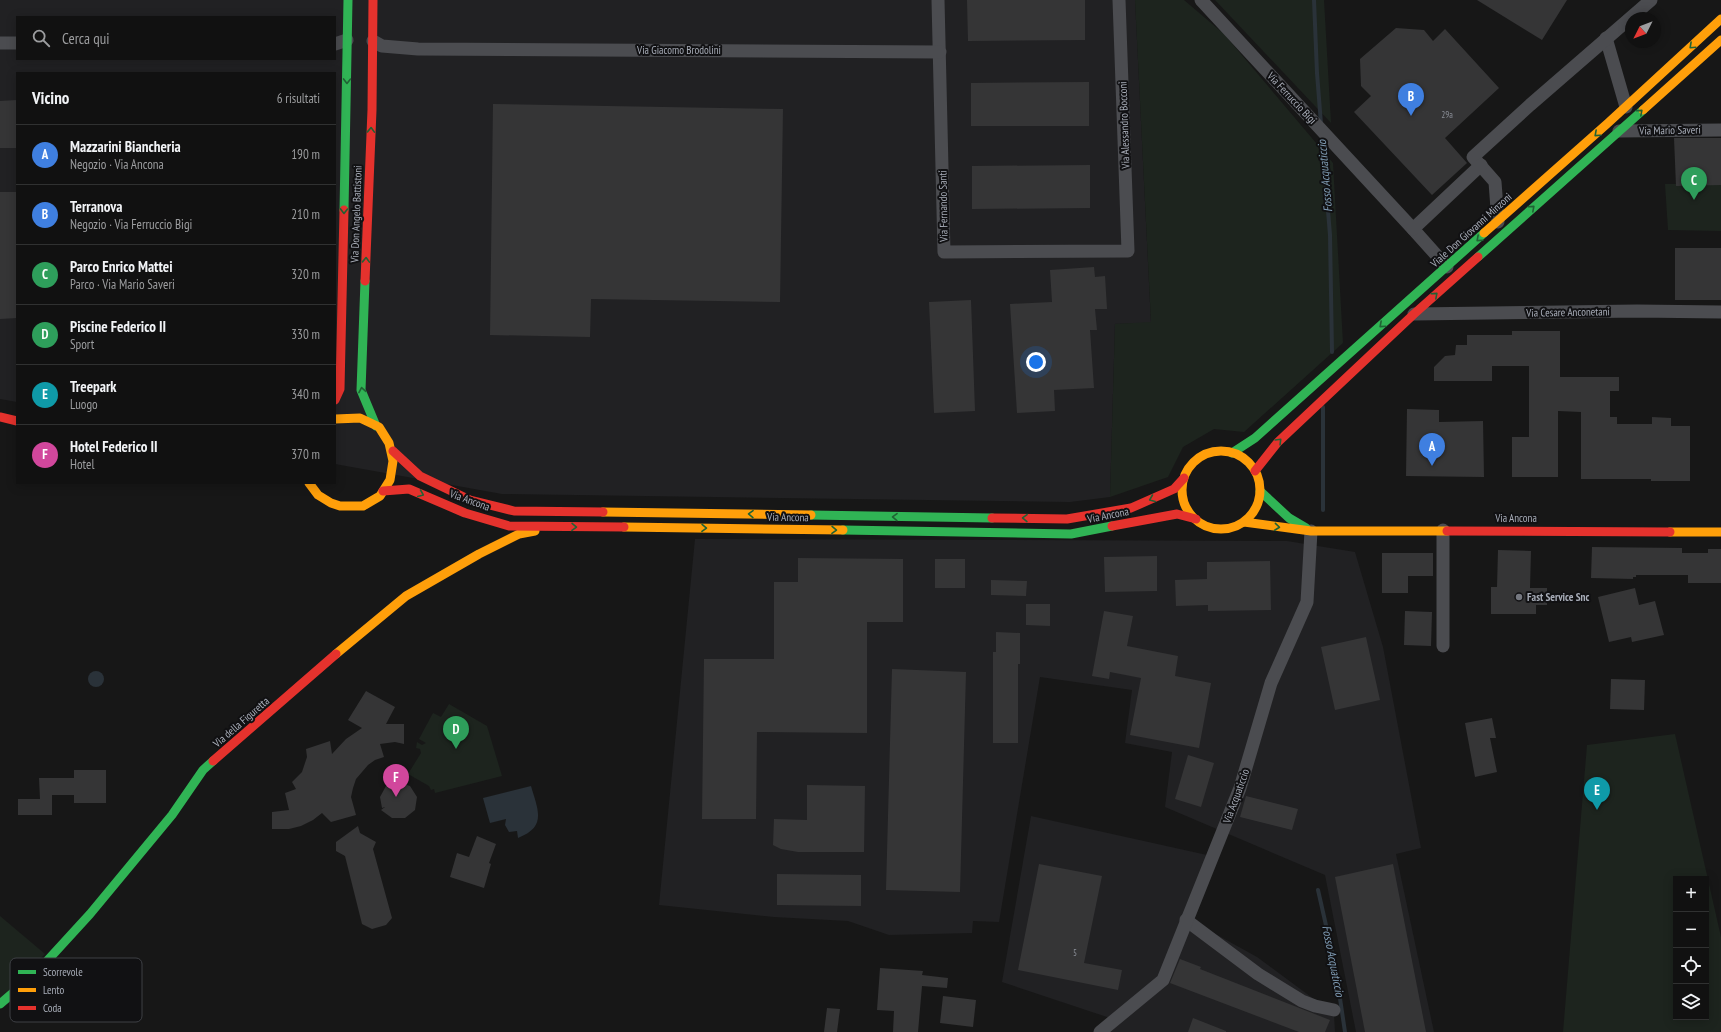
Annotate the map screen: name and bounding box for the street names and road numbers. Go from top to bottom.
street label: Via Giacomo Brodolini [636,43,721,57]
street label: Via Ferruccio Bigi [1264,68,1320,127]
street label: Via Alessandro Bocconi [1115,81,1133,170]
street label: Via Mario Saveri [1638,122,1701,138]
street label: Via Don Angelo Battistoni [347,165,365,264]
street label: Via Fernando Santi [935,170,951,243]
street label: Viale Don Giovanni Minzoni [1427,190,1515,271]
street label: Via Cesare Anconetani [1525,304,1610,320]
street label: Via Ancona [447,486,492,514]
street label: Via Ancona [1085,504,1130,526]
street label: Via Ancona [766,510,809,524]
street label: Via Ancona [1494,511,1537,525]
street label: Via della Figuretta [209,694,272,751]
street label: Via Acquaticcio [1219,767,1252,826]

